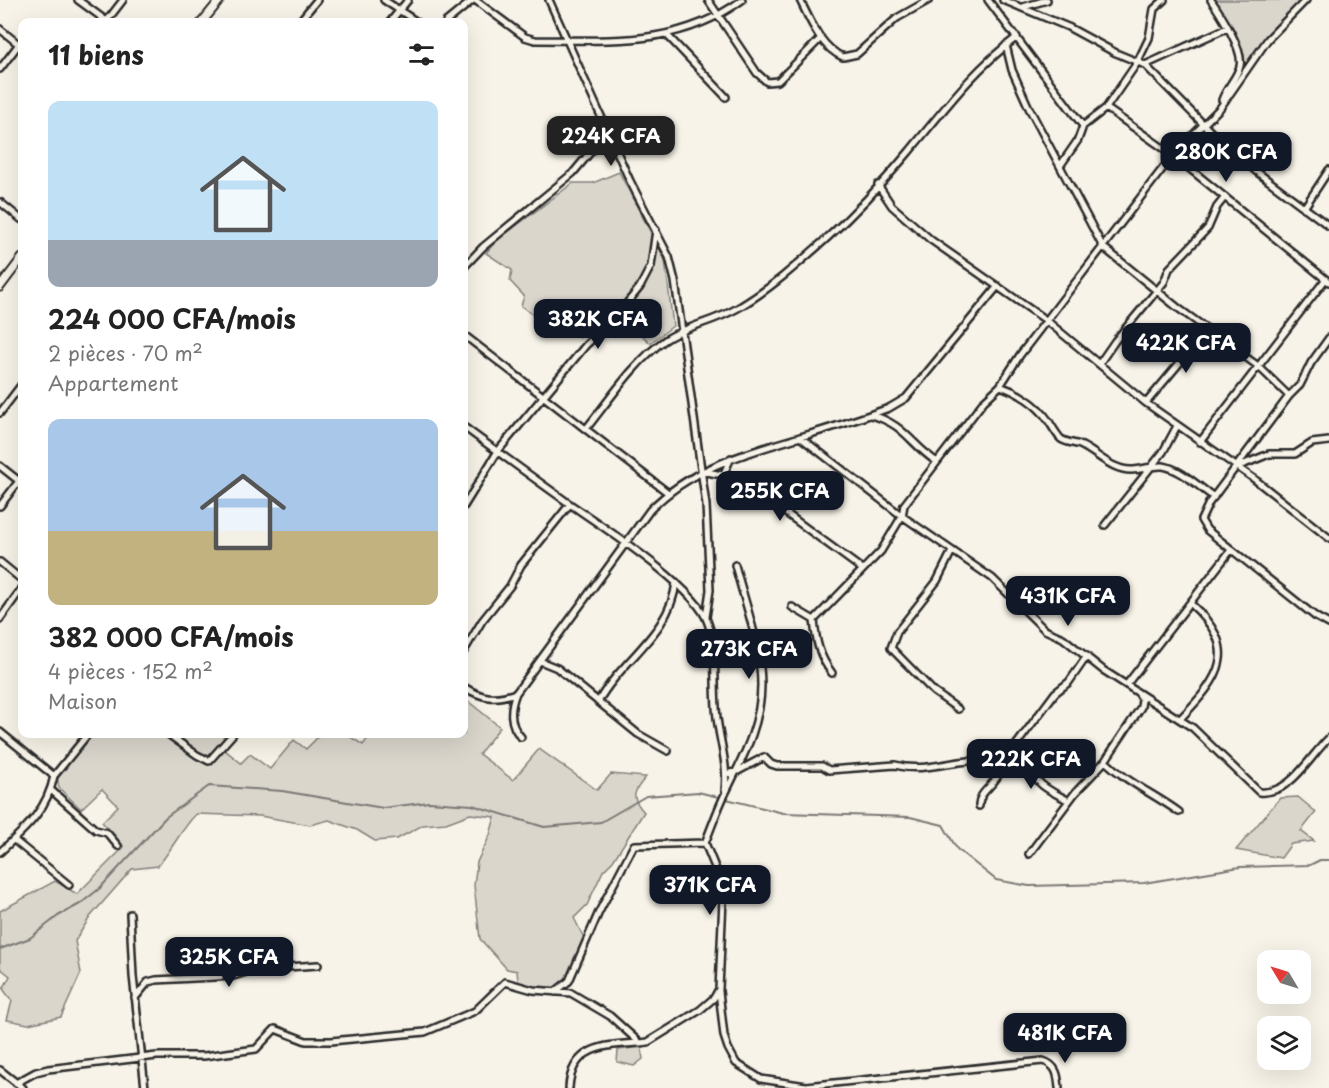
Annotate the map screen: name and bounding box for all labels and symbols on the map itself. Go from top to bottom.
pin: 224K CFA [549,116,673,167]
pin: 280K CFA [1164,132,1288,183]
pin: 382K CFA [536,299,660,350]
pin: 422K CFA [1124,323,1248,374]
pin: 255K CFA [718,471,842,522]
pin: 431K CFA [1006,576,1130,627]
pin: 273K CFA [687,629,811,680]
pin: 222K CFA [969,739,1093,790]
pin: 371K CFA [648,865,772,916]
pin: 325K CFA [167,937,291,988]
north arrow [1257,950,1311,1004]
pin: 481K CFA [1003,1013,1127,1064]

